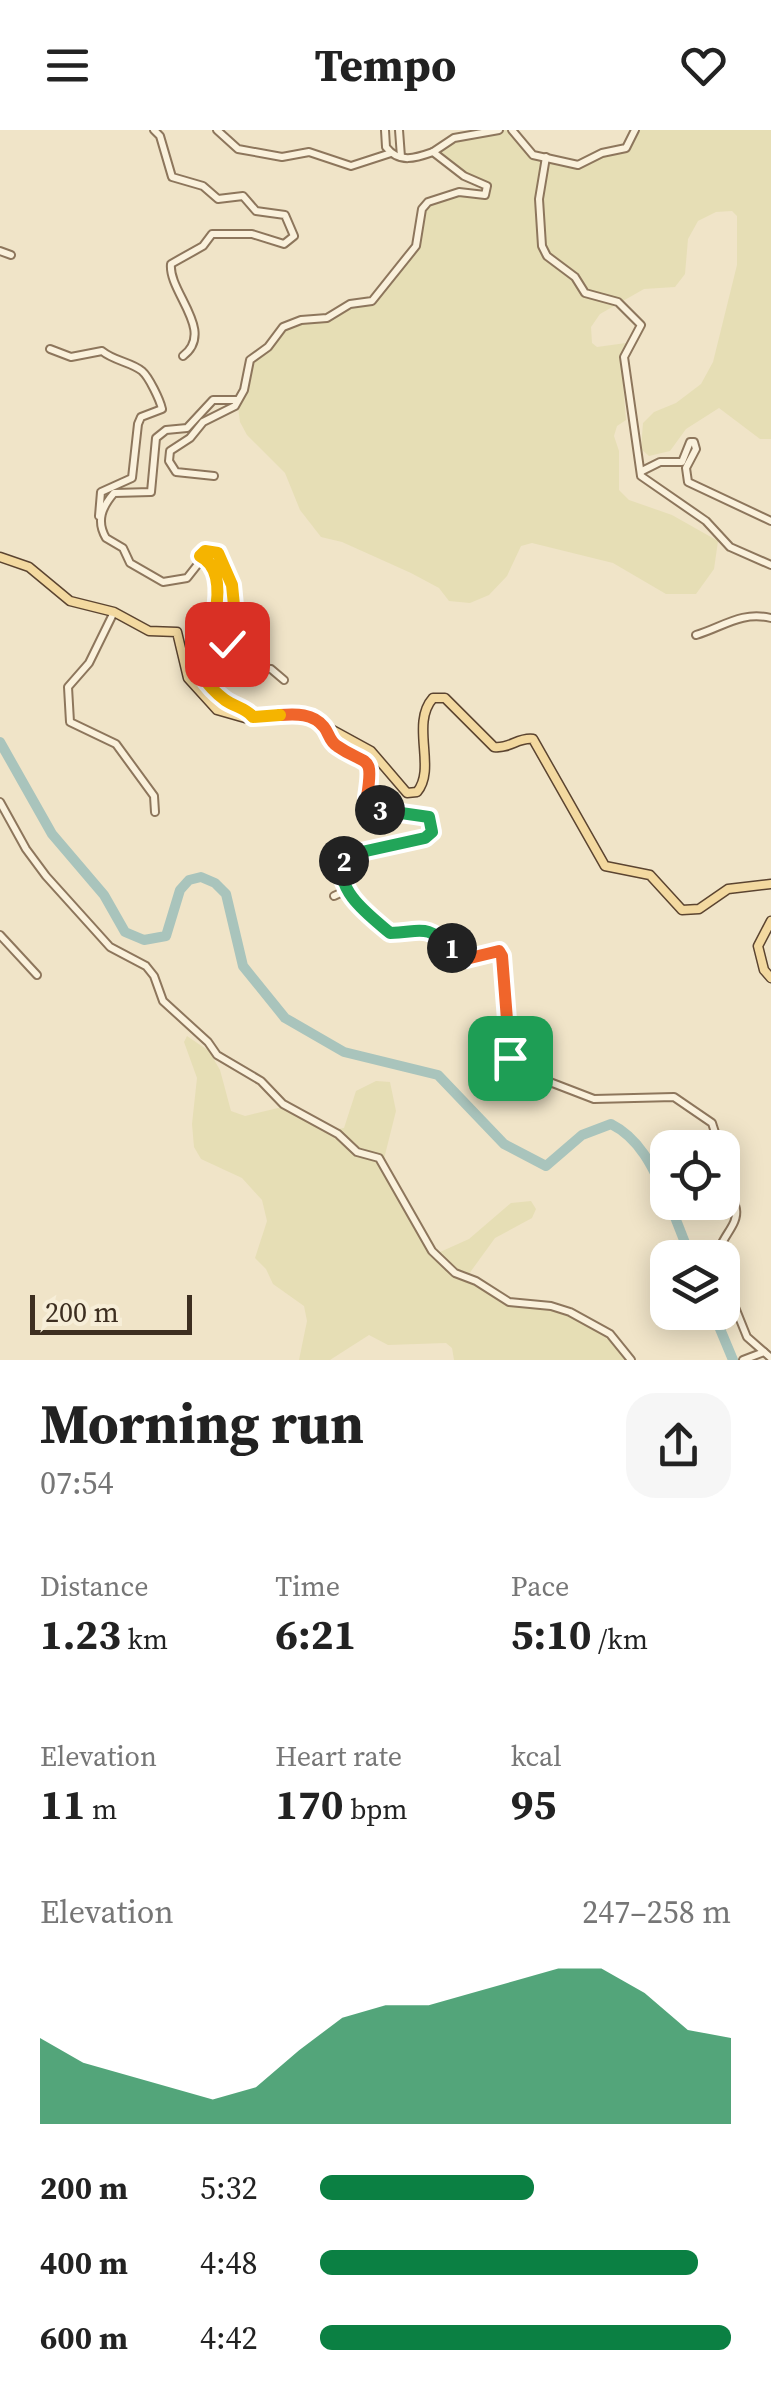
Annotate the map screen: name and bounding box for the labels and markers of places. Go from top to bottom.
pin [185,602,270,687]
pin: 3 [355,785,405,835]
pin: 2 [319,836,369,886]
pin: 1 [427,923,477,973]
pin [468,1016,553,1101]

